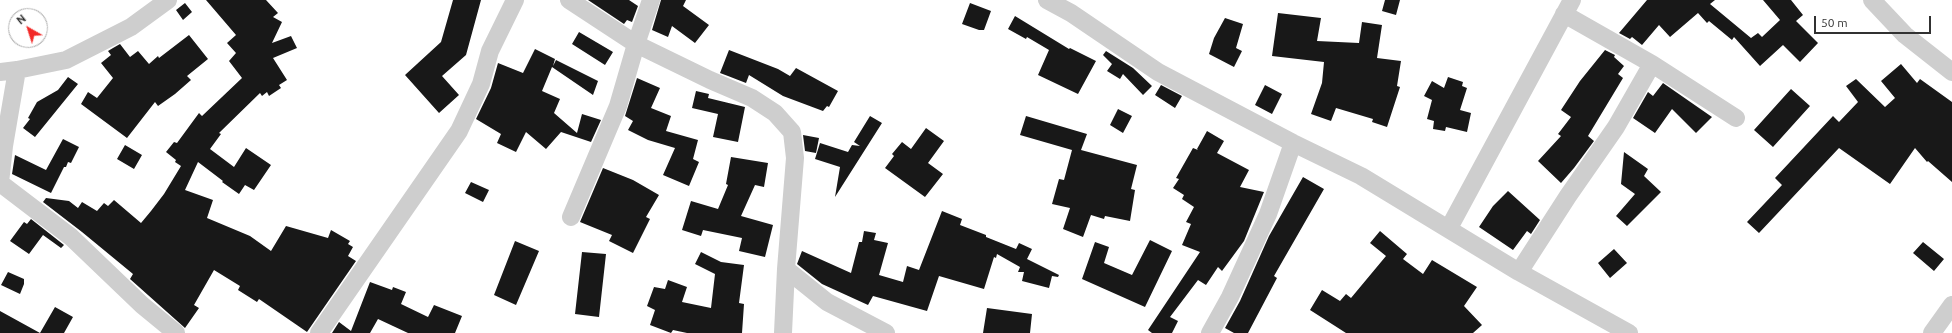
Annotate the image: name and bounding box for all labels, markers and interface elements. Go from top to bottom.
north arrow [8,8,48,48]
scale bar [1816,8,1933,34]
text: N [14,12,28,27]
text: 50 m [1821,16,1848,29]

